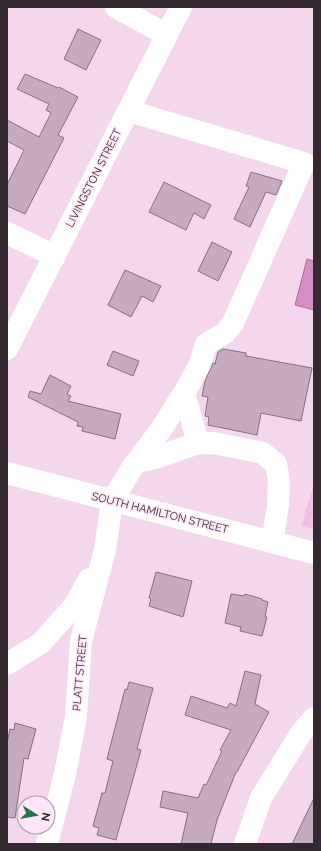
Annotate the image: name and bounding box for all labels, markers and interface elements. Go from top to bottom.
street label: LIVINGSTON STREET [63,126,125,230]
street label: SOUTH HAMILTON STREET [90,490,230,536]
street label: PLATT STREET [70,634,90,712]
north arrow [16,795,56,835]
text: N [38,811,53,822]

